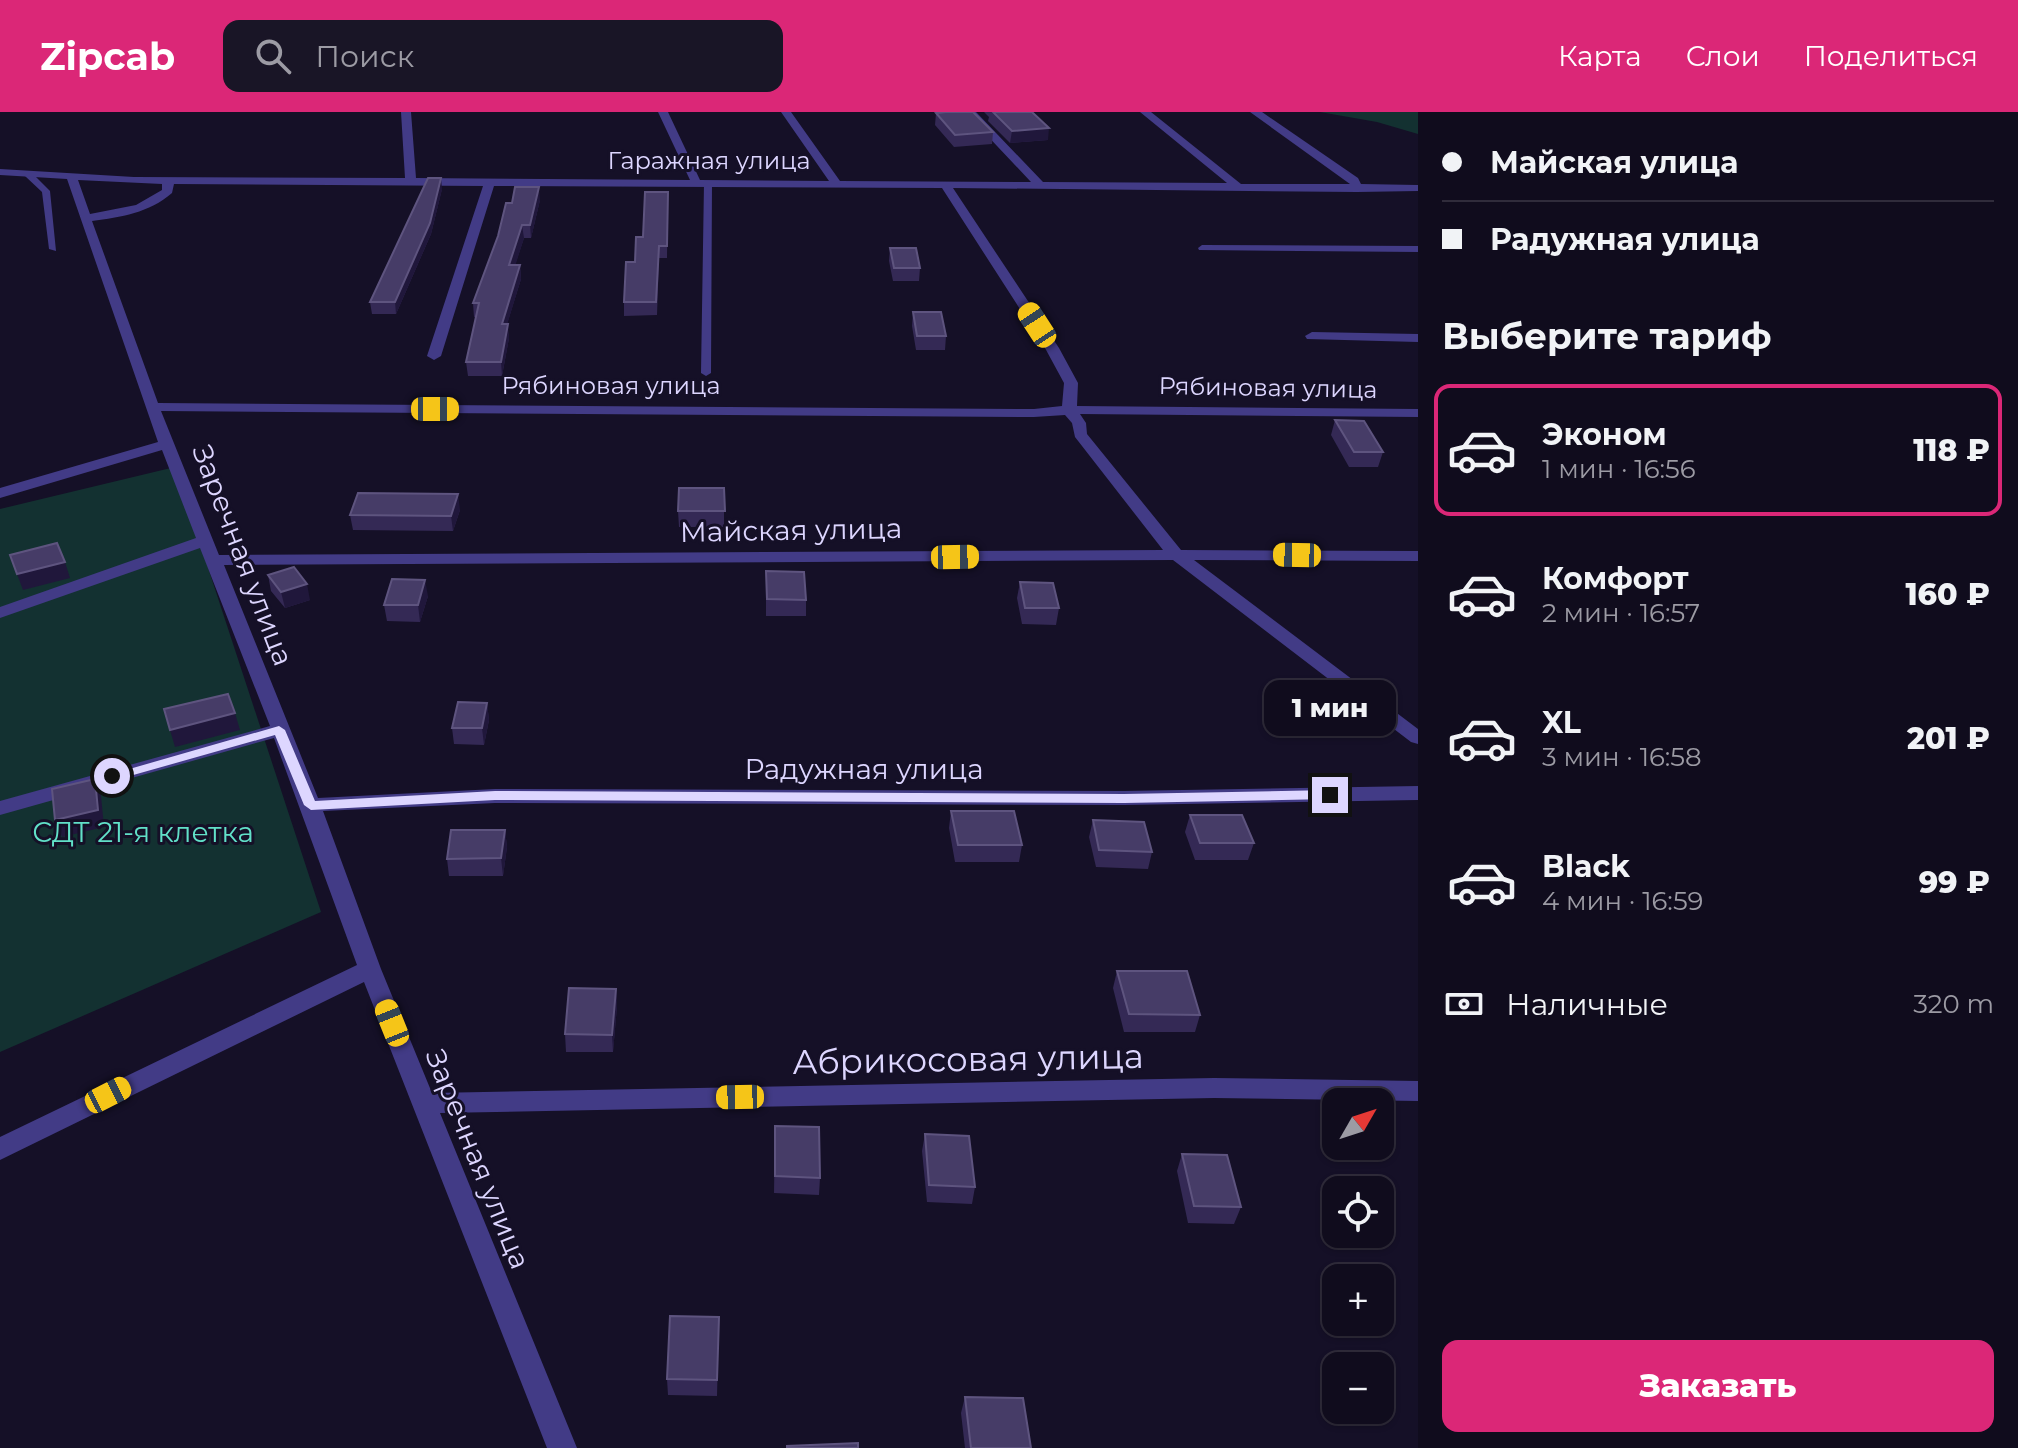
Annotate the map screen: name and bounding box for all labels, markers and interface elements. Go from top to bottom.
search box [223,20,783,92]
text: Zipcab [40,33,175,80]
icon: search [251,34,295,78]
text: Поиск [315,38,414,75]
text: Карта [1558,39,1642,73]
text: Слои [1686,39,1760,73]
text: Поделиться [1804,39,1978,73]
text: Майская улица [1490,144,1738,181]
street label: Гаражная улица [607,146,811,175]
text: Радужная улица [1490,221,1760,258]
car [1014,298,1060,352]
text: Выберите тариф [1442,314,1772,358]
street label: Рябиновая улица [502,371,720,400]
street label: Рябиновая улица [1158,371,1378,404]
car [411,397,459,421]
icon: car [1446,414,1518,486]
text: Эконом [1542,416,1667,453]
text: 118 ₽ [1913,432,1990,469]
street label: Заречная улица [185,440,301,670]
text: 1 мин · 16:56 [1542,453,1696,485]
street label: Майская улица [680,511,902,549]
car [1273,543,1321,567]
car [931,545,979,569]
icon: car [1446,558,1518,630]
text: Комфорт [1542,560,1689,597]
text: 160 ₽ [1905,576,1990,613]
text: 2 мин · 16:57 [1542,597,1700,629]
callout: 1 мин [1264,679,1396,735]
text: 1 мин [1292,692,1368,724]
icon: car [1446,702,1518,774]
text: XL [1542,704,1581,741]
text: 201 ₽ [1907,720,1990,757]
text: 3 мин · 16:58 [1542,741,1702,773]
street label: Радужная улица [744,752,984,786]
route start [94,758,130,794]
route end [1312,777,1348,813]
park label: СДТ 21-я клетка [32,815,254,849]
icon: car [1446,846,1518,918]
text: Black [1542,848,1630,885]
text: 99 ₽ [1919,864,1990,901]
text: 4 мин · 16:59 [1542,885,1703,917]
icon: cash [1442,982,1486,1026]
text: Наличные [1506,986,1668,1023]
text: 320 m [1913,988,1994,1020]
car [372,996,412,1050]
street label: Абрикосовая улица [792,1035,1144,1083]
street label: Заречная улица [418,1044,538,1274]
car [81,1073,135,1117]
car [716,1085,764,1109]
north arrow [1322,1088,1394,1160]
map controls [1322,1088,1394,1424]
button: locate [1322,1176,1394,1248]
button: + [1322,1264,1394,1336]
button: Заказать [1442,1340,1994,1432]
button: − [1322,1352,1394,1424]

